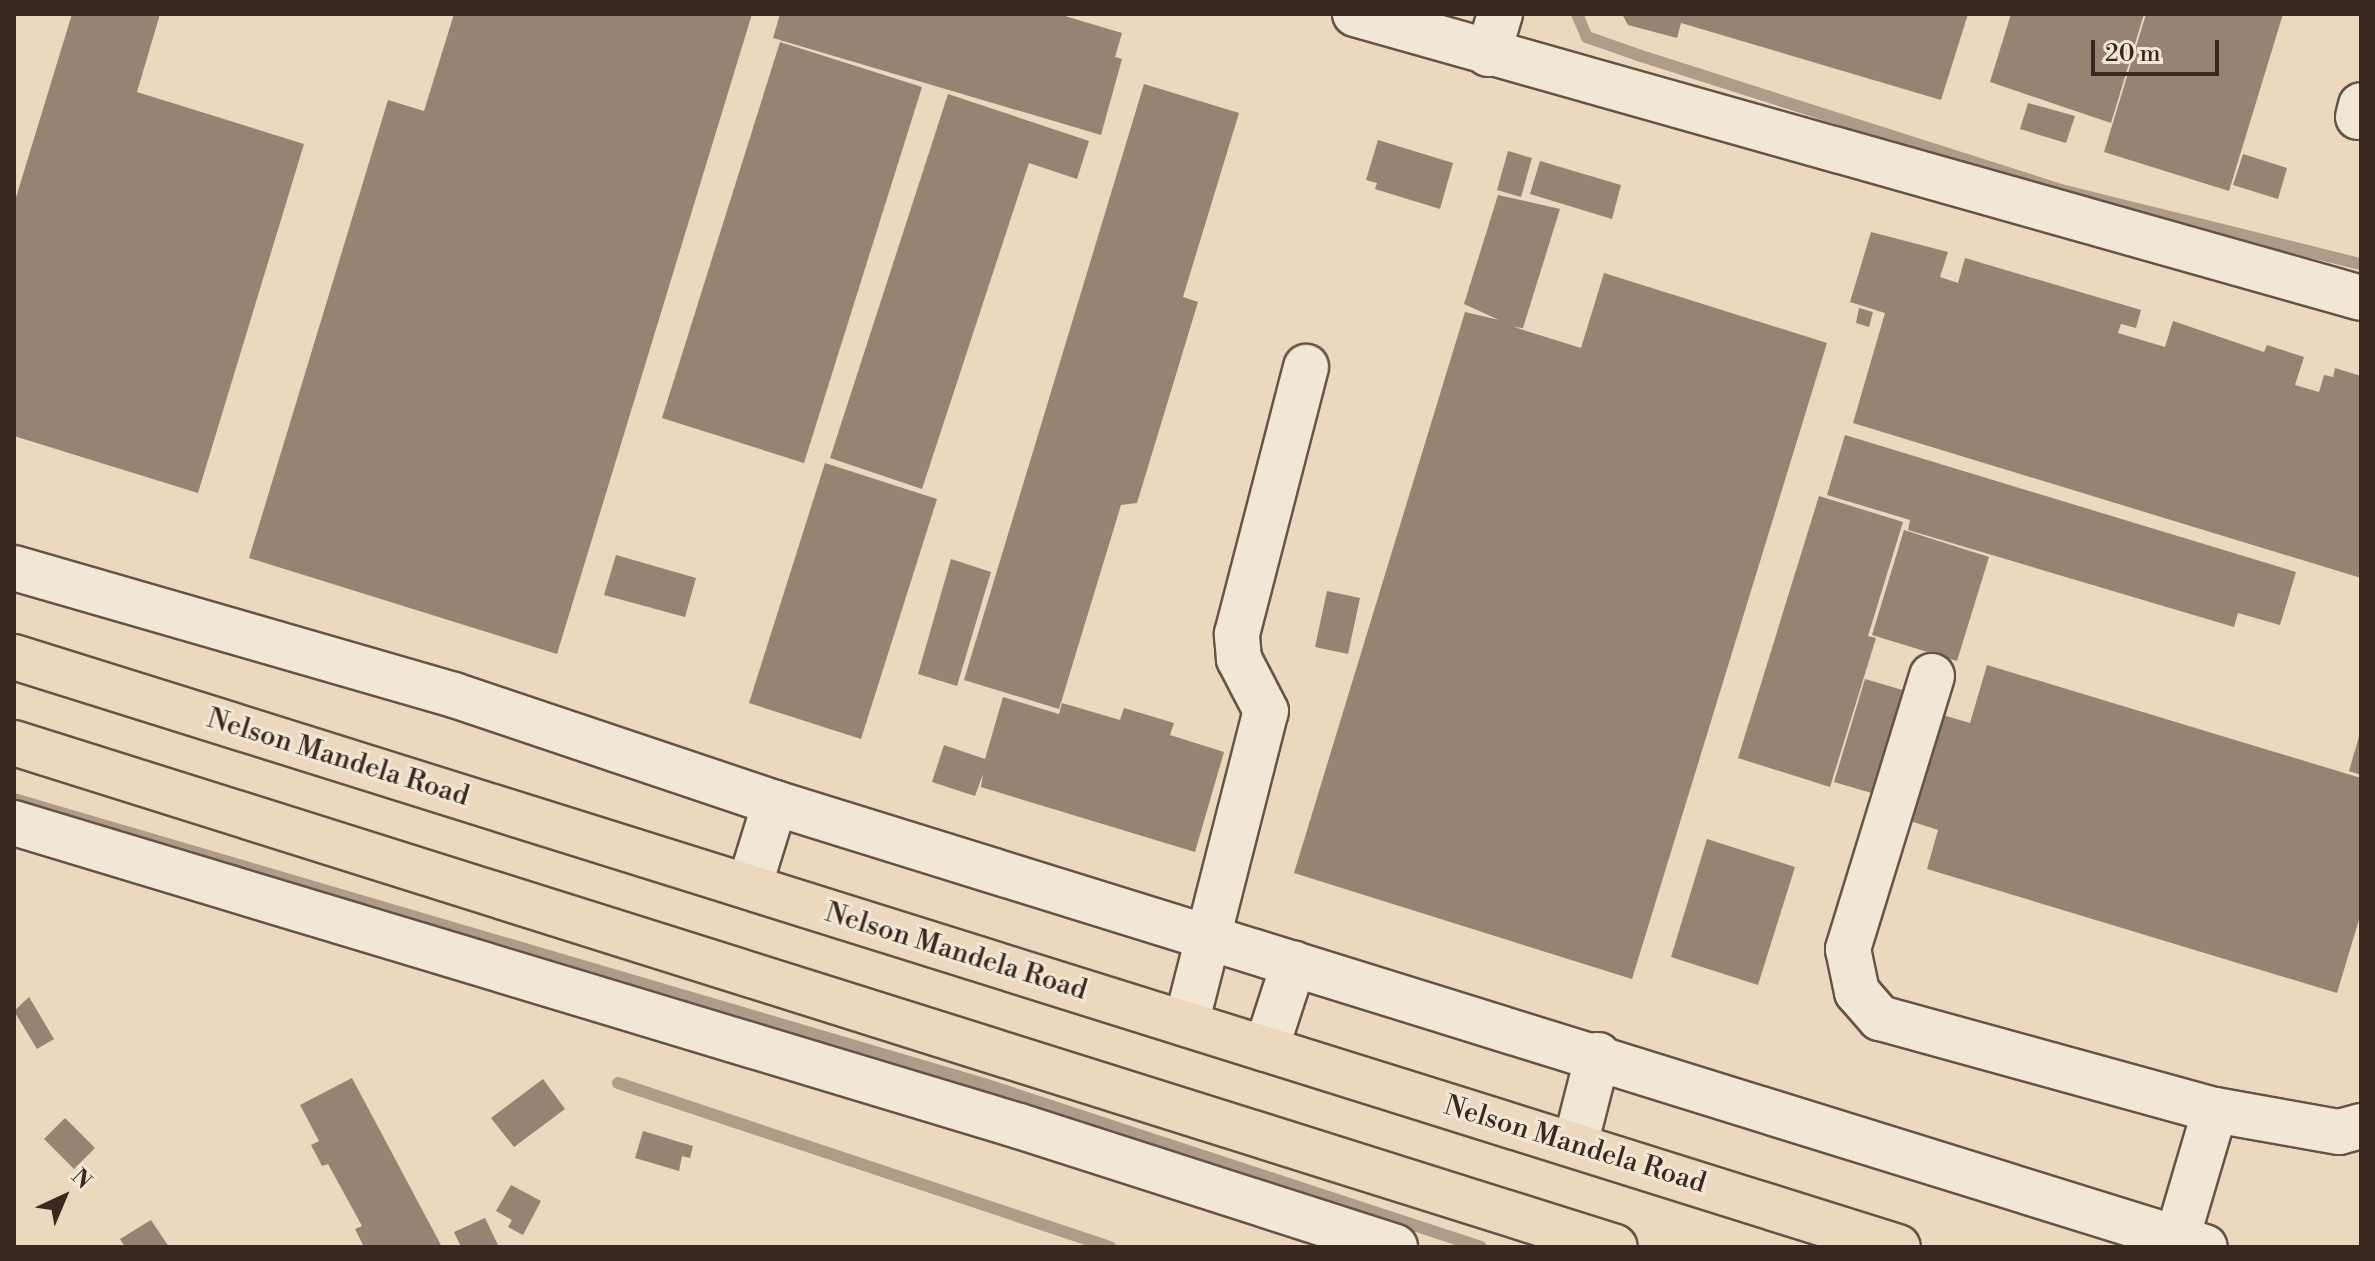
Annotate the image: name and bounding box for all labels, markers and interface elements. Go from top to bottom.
scale bar [2095,24,2223,74]
text: 20 m [2105,39,2161,69]
street label: Nelson Mandela Road [203,702,473,814]
street label: Nelson Mandela Road [821,896,1091,1008]
street label: Nelson Mandela Road [1440,1089,1710,1201]
north arrow [24,1157,104,1237]
text: N [65,1164,97,1195]

